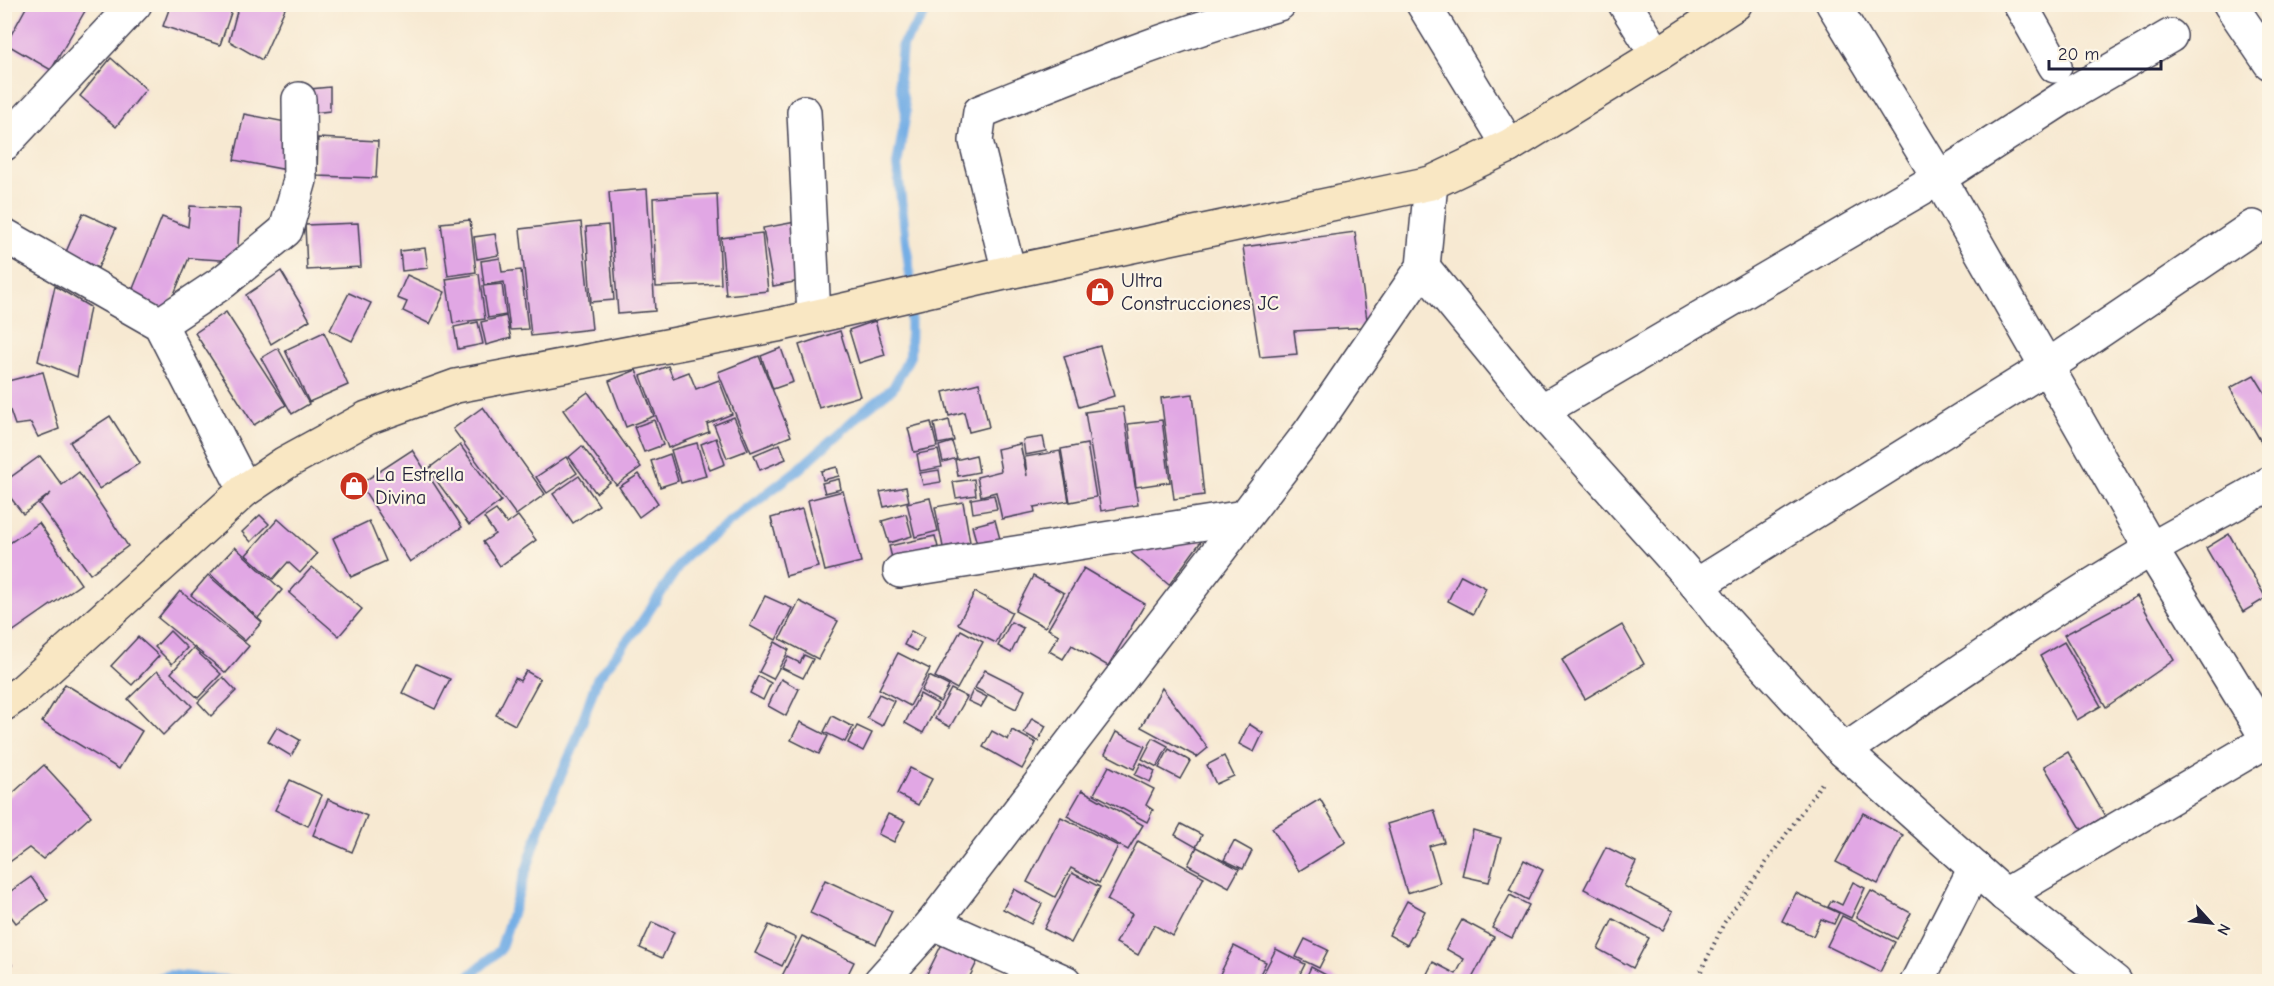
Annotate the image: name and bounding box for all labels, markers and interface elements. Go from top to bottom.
scale bar [2049,33,2162,71]
text: 20 m [2058,44,2099,65]
place label: Ultra Construcciones JC [1121,269,1279,315]
shop icon: Ultra Construcciones JC [1084,276,1116,308]
place label: La Estrella Divina [375,463,464,509]
shop icon: La Estrella Divina [338,470,370,502]
north arrow [2181,893,2241,953]
text: N [2213,921,2234,938]

